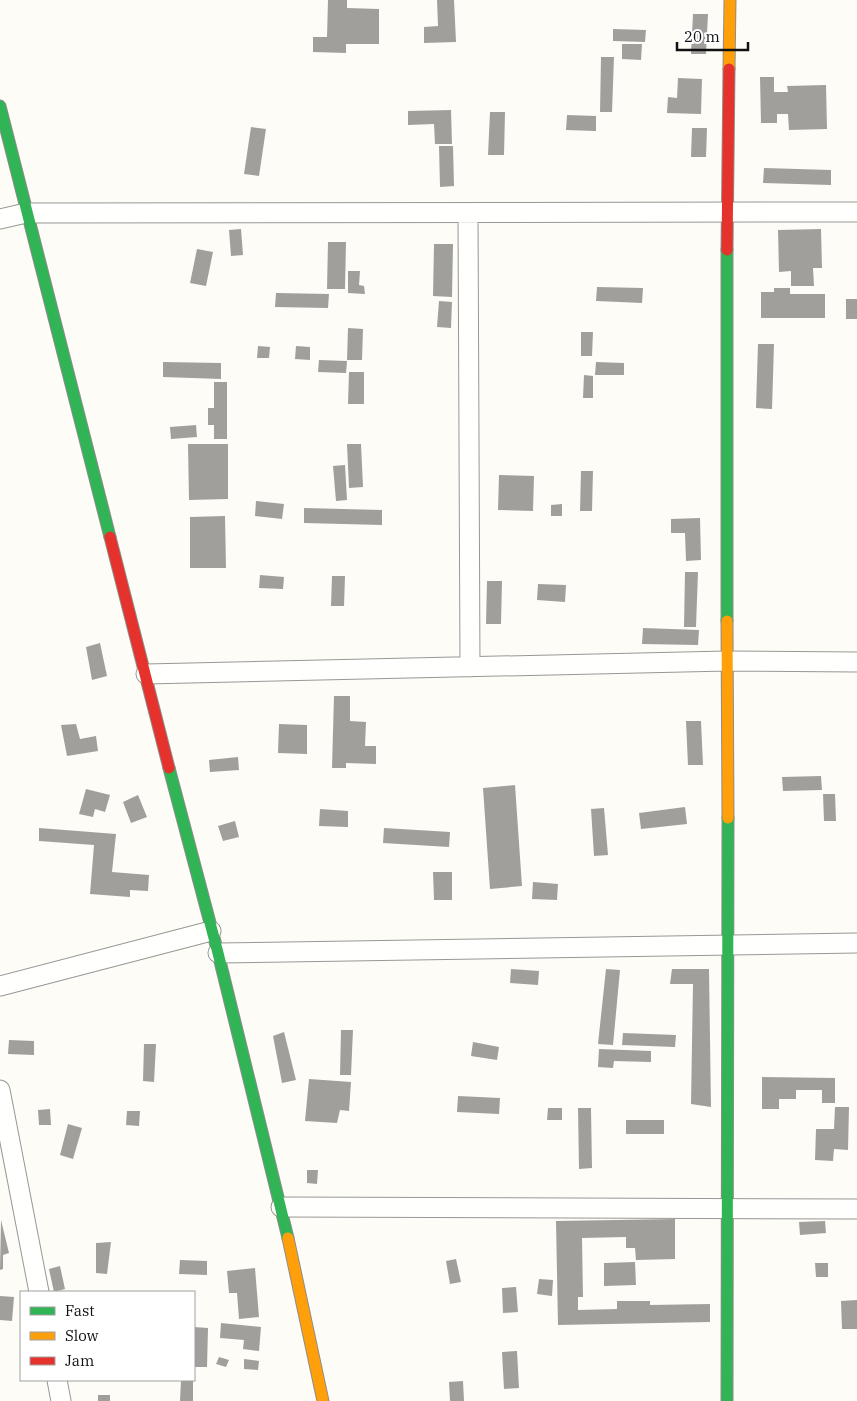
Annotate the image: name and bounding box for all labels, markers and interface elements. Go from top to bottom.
scale bar [677,20,748,52]
text: 20 m [684,27,720,46]
legend [20,1291,195,1381]
text: Fast [65,1301,95,1320]
text: Slow [65,1326,99,1345]
text: Jam [65,1351,94,1370]

